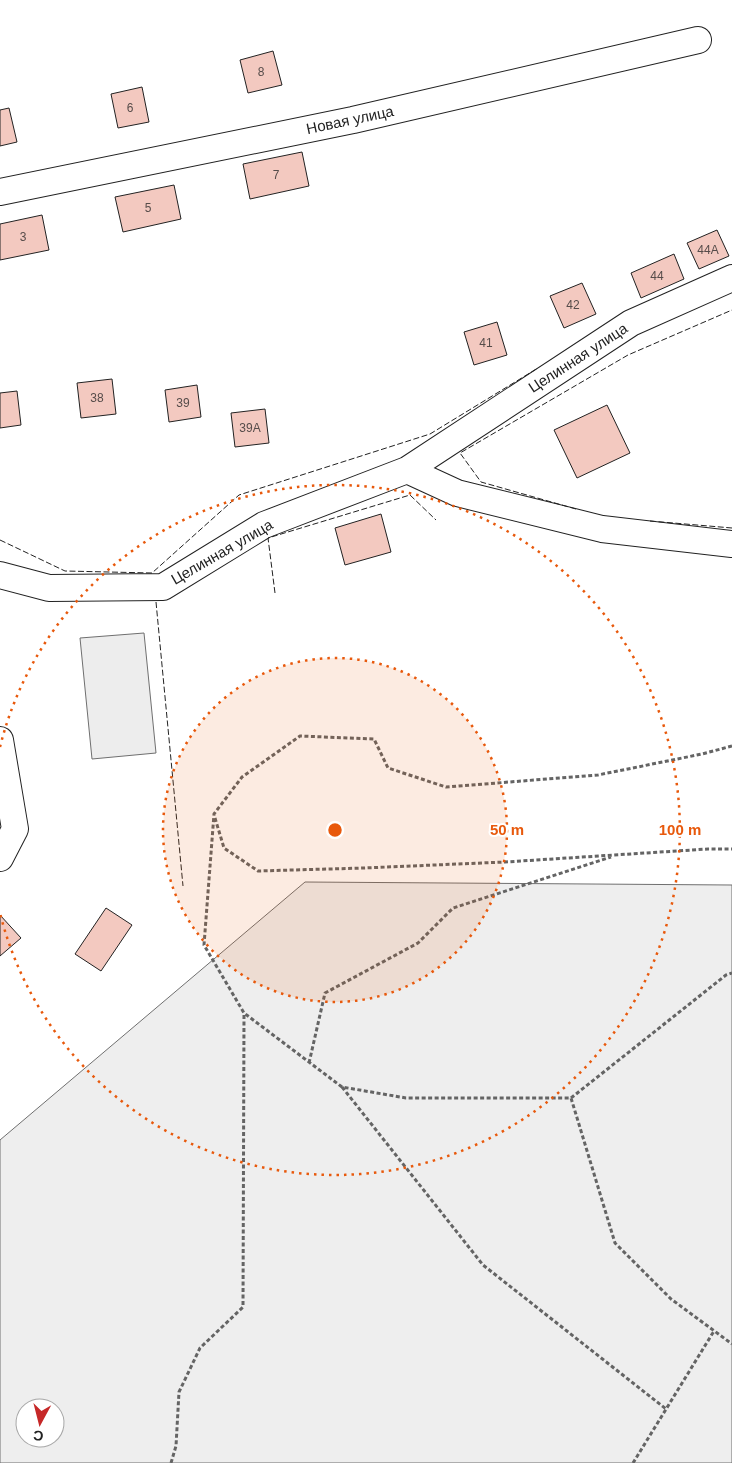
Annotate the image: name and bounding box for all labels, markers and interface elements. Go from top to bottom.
house number: 8 [258,65,265,79]
house number: 6 [127,101,134,115]
street label: Новая улица [305,102,396,137]
house number: 7 [273,168,280,182]
house number: 5 [145,201,152,215]
house number: 3 [20,230,27,244]
house number: 44А [697,243,719,257]
house number: 44 [650,269,664,283]
house number: 42 [566,298,580,312]
street label: Целинная улица [525,319,631,396]
house number: 41 [479,336,493,350]
house number: 38 [90,391,104,405]
house number: 39 [176,396,190,410]
house number: 39А [239,421,261,435]
street label: Целинная улица [168,515,276,588]
centre of rings [326,821,344,839]
text: 50 m [490,821,524,838]
text: 100 m [659,821,701,838]
north arrow [15,1398,65,1448]
text: С [32,1427,44,1444]

